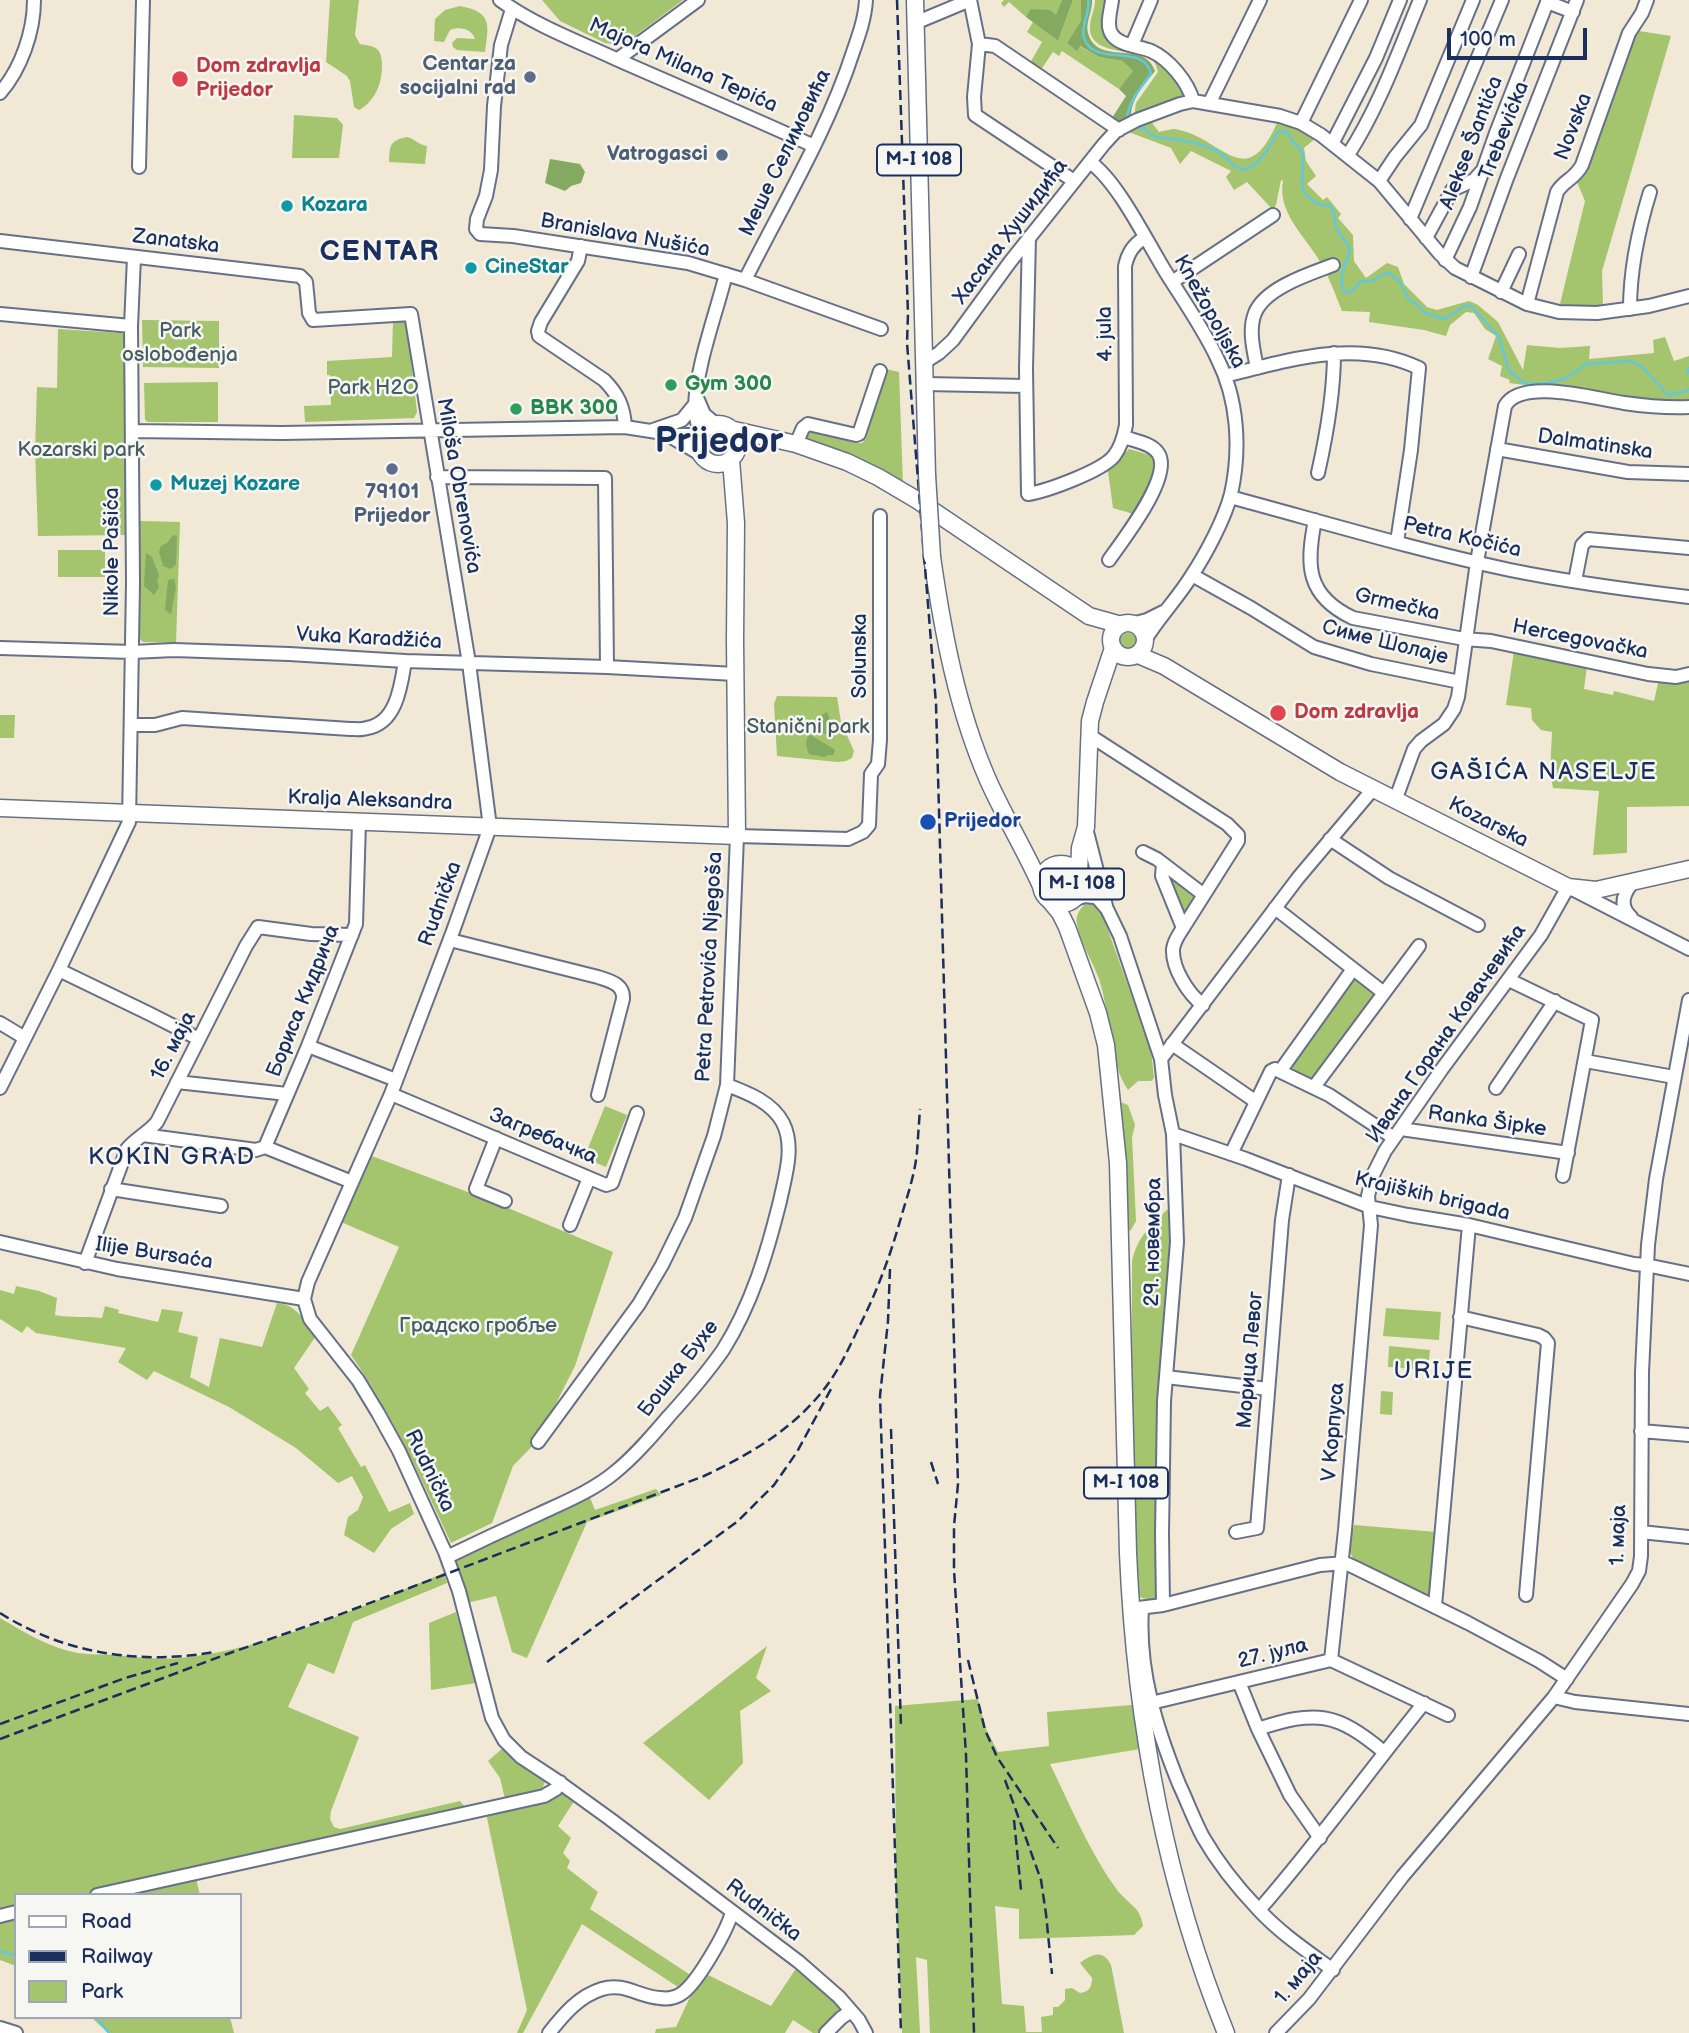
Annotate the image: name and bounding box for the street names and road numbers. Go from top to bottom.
street label: Majora Milana Tepića [585,13,781,119]
street label: Меше Селимовића [735,65,837,241]
street label: Alekse Šantića [1435,73,1509,213]
street label: Trebevićka [1475,78,1535,184]
street label: Novska [1550,90,1598,164]
road number: M-I 108 [877,144,961,176]
street label: Хасана Хушидића [948,154,1074,310]
street label: Branislava Nušića [538,209,712,263]
street label: Zanatska [131,224,221,260]
street label: Knežopoljska [1167,251,1251,373]
street label: 4. jula [1093,306,1119,362]
street label: Miloša Obrenovića [430,396,486,576]
street label: Dalmatinska [1536,424,1654,466]
street label: Nikole Pašića [100,487,126,617]
street label: Petra Kočića [1400,512,1524,564]
street label: Grmečka [1352,583,1442,627]
street label: Solunska [848,613,874,699]
street label: Симе Шолаје [1319,615,1451,671]
street label: Hercegovačka [1510,615,1650,665]
street label: Vuka Karadžića [295,623,443,655]
street label: Kralja Aleksandra [287,786,453,816]
street label: Kozarska [1444,792,1532,854]
street label: Petra Petrovića Njegoša [691,851,729,1083]
street label: Rudnička [414,858,468,950]
road number: M-I 108 [1040,869,1124,900]
street label: Ивана Горана Ковачевића [1362,920,1532,1148]
street label: Бориса Kидрича [262,921,346,1081]
street label: 16. маја [146,1007,202,1085]
street label: Ranka Šipke [1426,1101,1548,1143]
street label: Загребачка [485,1103,601,1171]
street label: Krajiških brigada [1352,1167,1512,1227]
street label: 29. новембра [1140,1177,1168,1307]
street label: Ilije Bursaća [94,1232,214,1276]
street label: Морица Левог [1232,1290,1270,1430]
street label: Бошка Бухе [633,1316,725,1422]
street label: V Корпуса [1317,1381,1351,1483]
street label: Rudnička [398,1426,460,1516]
road number: M-I 108 [1084,1468,1168,1498]
street label: 1. маја [1605,1504,1633,1566]
street label: 27. јула [1235,1633,1311,1675]
street label: Rudnička [720,1874,806,1948]
street label: 1. маја [1270,1946,1328,2010]

